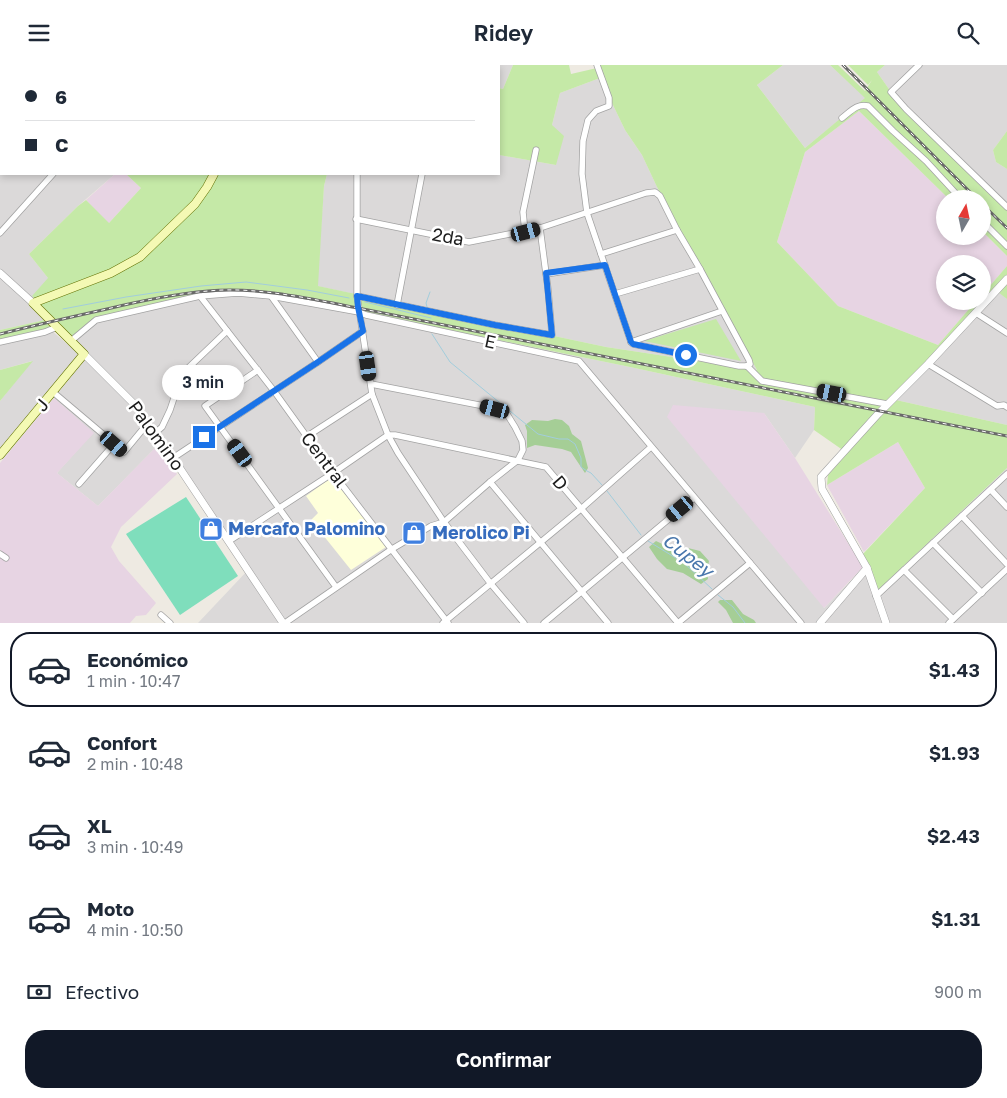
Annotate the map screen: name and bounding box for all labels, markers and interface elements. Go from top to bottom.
icon: menu [25,19,53,47]
text: Ridey [474,19,533,46]
icon: search [954,19,982,47]
text: 6 [55,85,67,108]
text: C [55,133,69,156]
north arrow [936,190,991,245]
map controls [936,190,991,310]
car [509,221,542,243]
street label: 2da [431,222,466,250]
button: layers [936,255,991,310]
street label: E [483,329,498,353]
route start [675,344,697,366]
car [358,350,377,382]
callout: 3 min [163,365,245,399]
text: 3 min [182,372,224,392]
car [815,383,848,403]
street label: J [30,393,53,415]
street label: Palomino [124,396,189,475]
car [478,398,511,420]
route end [193,426,215,448]
street label: Central [297,427,353,492]
car [97,428,130,460]
car [225,436,254,470]
street label: D [548,470,573,494]
car [663,494,696,524]
shop icon: Mercafo Palomino [198,516,224,542]
place label: Mercafo Palomino [228,517,386,539]
shop icon: Merolico Pi [401,520,427,546]
place label: Merolico Pi [432,521,530,543]
water label: Cupey [659,528,720,583]
icon: car [27,647,72,692]
text: Económico [87,648,188,671]
text: $1.43 [929,658,980,681]
text: 1 min · 10:47 [87,671,181,691]
icon: car [27,730,72,775]
text: Confort [87,731,157,754]
text: $1.93 [929,741,980,764]
text: 2 min · 10:48 [87,754,183,774]
icon: car [27,813,72,858]
text: XL [87,814,112,837]
text: $2.43 [927,824,980,847]
text: 3 min · 10:49 [87,837,183,857]
icon: car [27,896,72,941]
text: Moto [87,897,134,920]
text: $1.31 [931,907,980,930]
text: 4 min · 10:50 [87,920,184,940]
icon: cash [25,978,53,1006]
text: Efectivo [65,980,139,1003]
text: 900 m [934,982,982,1002]
button: Confirmar [25,1030,982,1088]

